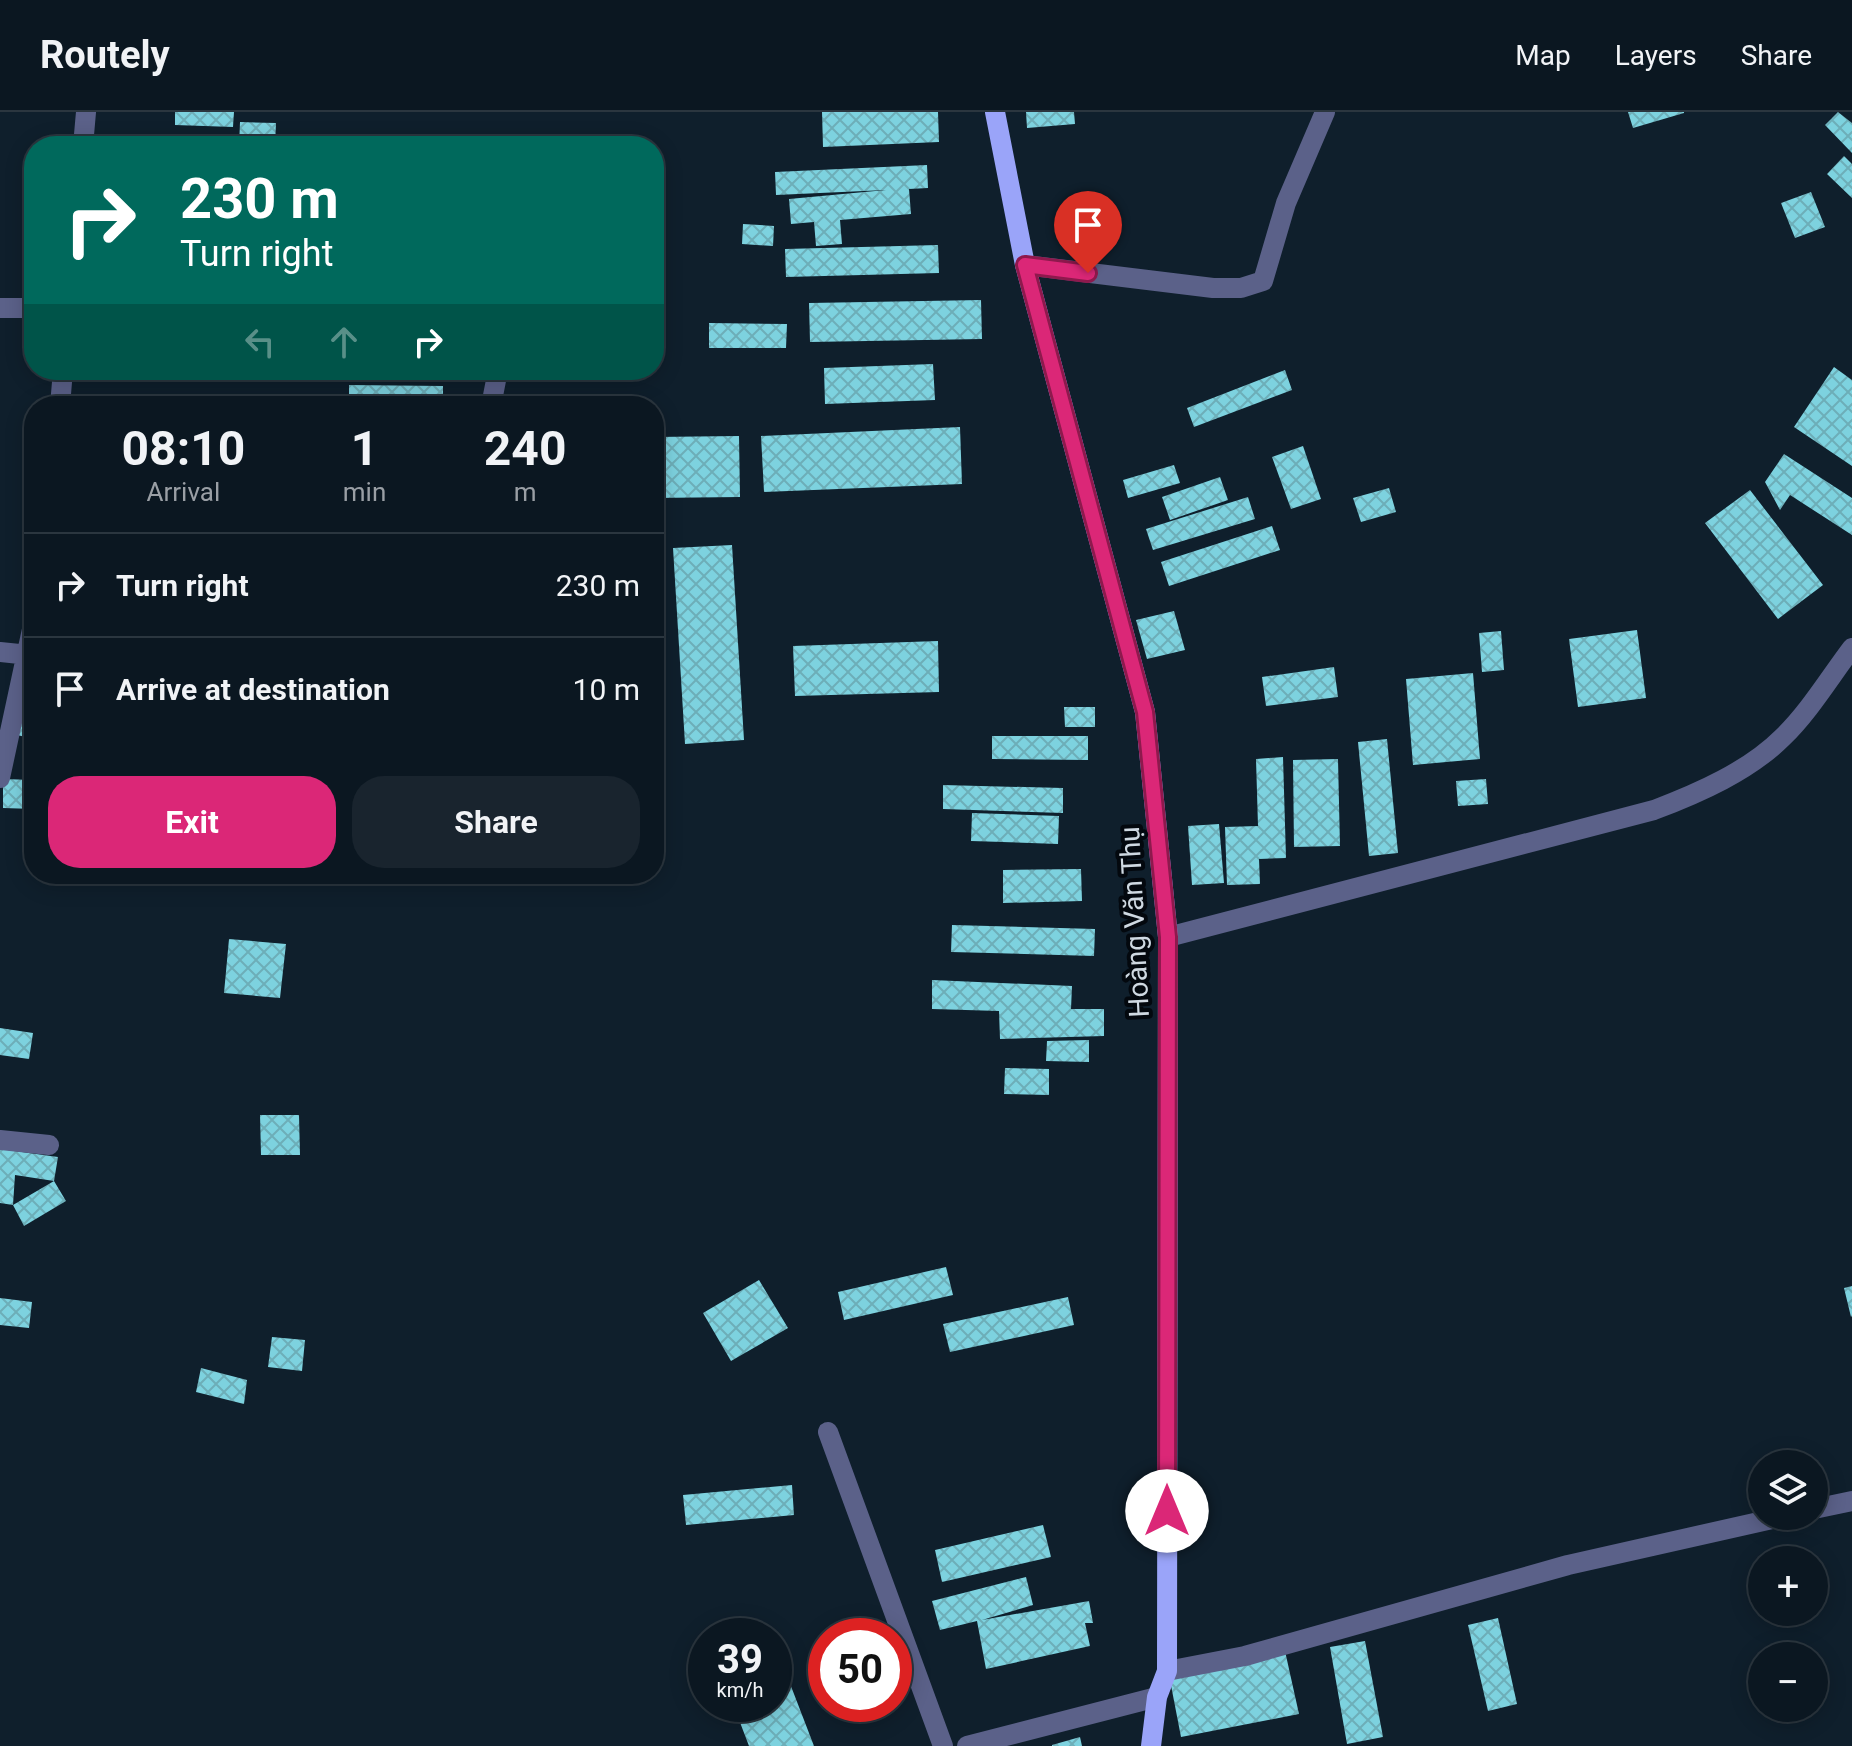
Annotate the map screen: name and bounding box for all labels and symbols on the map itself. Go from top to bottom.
pin [1054,191,1122,273]
street label: Hoàng Văn Thụ [1113,826,1156,1018]
position arrow [1125,1469,1209,1553]
speed limit sign: 50 [808,1618,912,1722]

